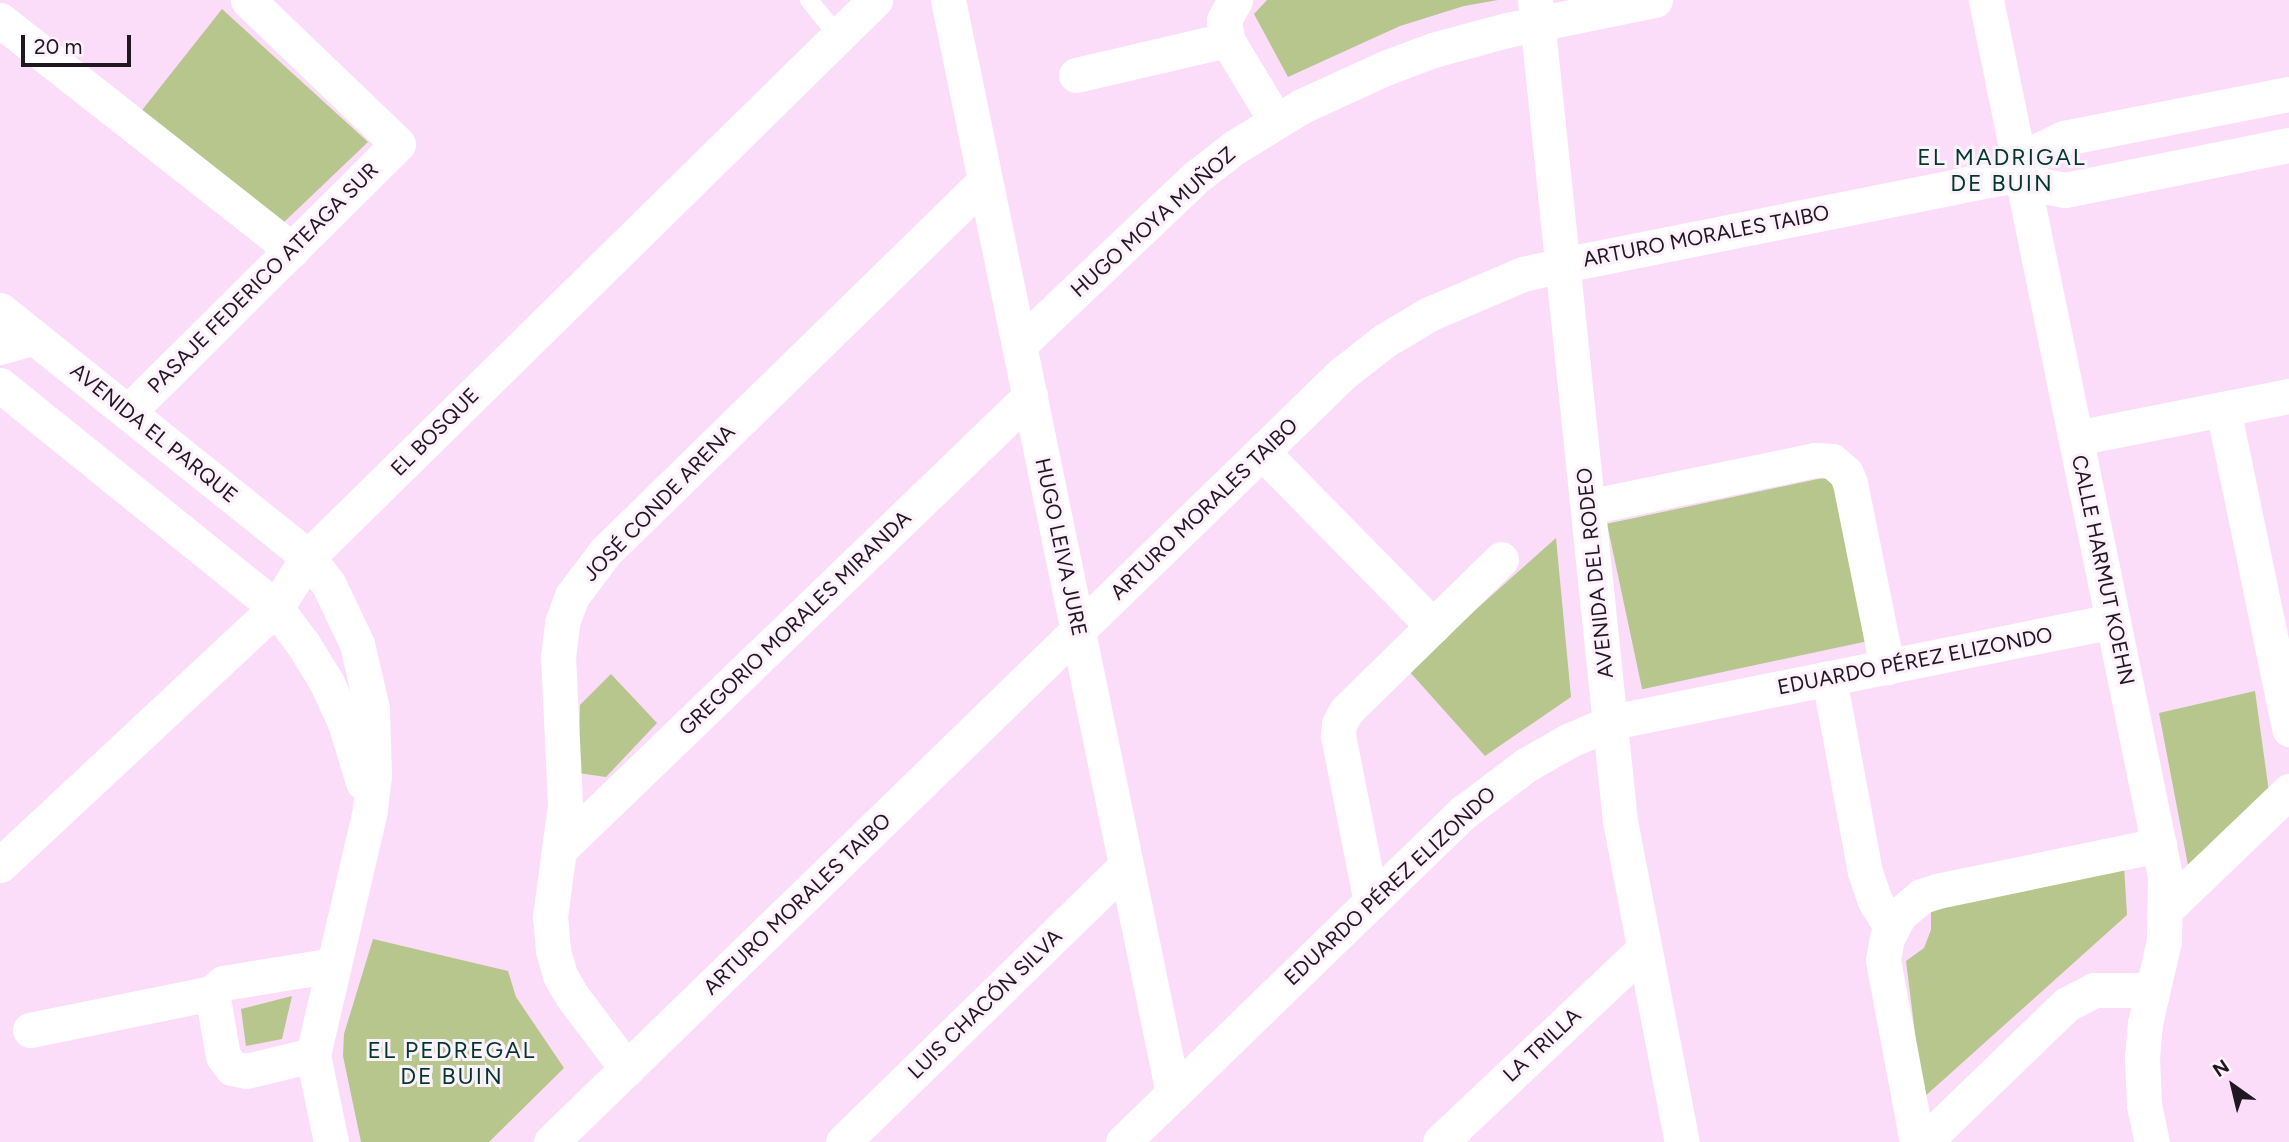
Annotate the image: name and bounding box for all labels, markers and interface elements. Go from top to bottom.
scale bar [24,21,135,65]
text: 20 m [34,34,82,59]
street label: HUGO MOYA MUÑOZ [1066,142,1240,302]
district label: EL MADRIGAL DE BUIN [1919,143,2085,197]
street label: PASAJE FEDERICO ATEAGA SUR [142,157,384,399]
street label: ARTURO MORALES TAIBO [1581,200,1831,272]
street label: AVENIDA EL PARQUE [65,358,243,508]
street label: EL BOSQUE [386,383,484,481]
street label: ARTURO MORALES TAIBO [1105,413,1303,605]
street label: JOSÉ CONDE ARENA [578,420,740,586]
street label: CALLE HARMUT KOEHN [2066,453,2140,687]
street label: HUGO LEIVA JURE [1030,456,1092,638]
street label: AVENIDA DEL RODEO [1571,466,1619,680]
street label: GREGORIO MORALES MIRANDA [674,505,916,741]
street label: EDUARDO PÉREZ ELIZONDO [1775,622,2055,700]
street label: EDUARDO PÉREZ ELIZONDO [1279,781,1501,991]
street label: ARTURO MORALES TAIBO [698,808,896,1000]
street label: LUIS CHACÓN SILVA [903,924,1067,1084]
street label: LA TRILLA [1498,1003,1586,1087]
district label: EL PEDREGAL DE BUIN [369,1036,535,1090]
north arrow [2198,1051,2268,1121]
text: N [2208,1055,2233,1082]

